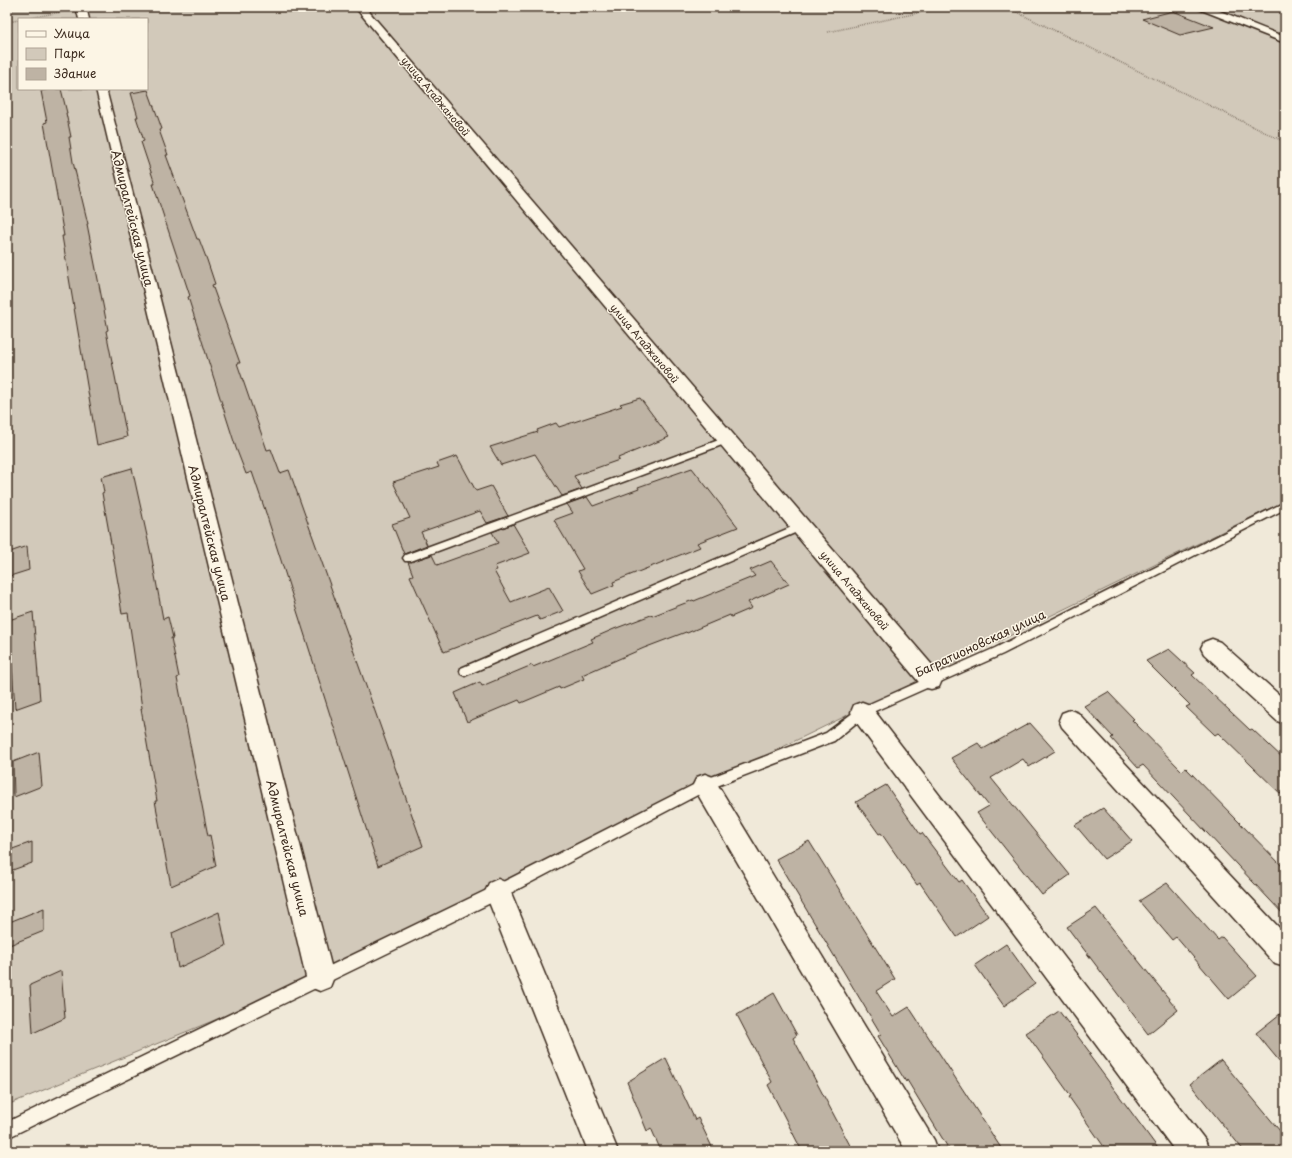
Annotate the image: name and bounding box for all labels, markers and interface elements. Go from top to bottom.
legend [18,18,148,90]
text: Улица [54,24,90,42]
text: Парк [54,44,86,62]
street label: улица Агаджановой [398,53,474,139]
text: Здание [54,64,96,82]
street label: Адмиралтейская улица [107,148,159,289]
street label: улица Агаджановой [607,300,683,386]
street label: Адмиралтейская улица [184,463,236,604]
street label: улица Агаджановой [817,547,893,633]
street label: Багратионовская улица [912,605,1049,681]
street label: Адмиралтейская улица [262,778,314,919]

